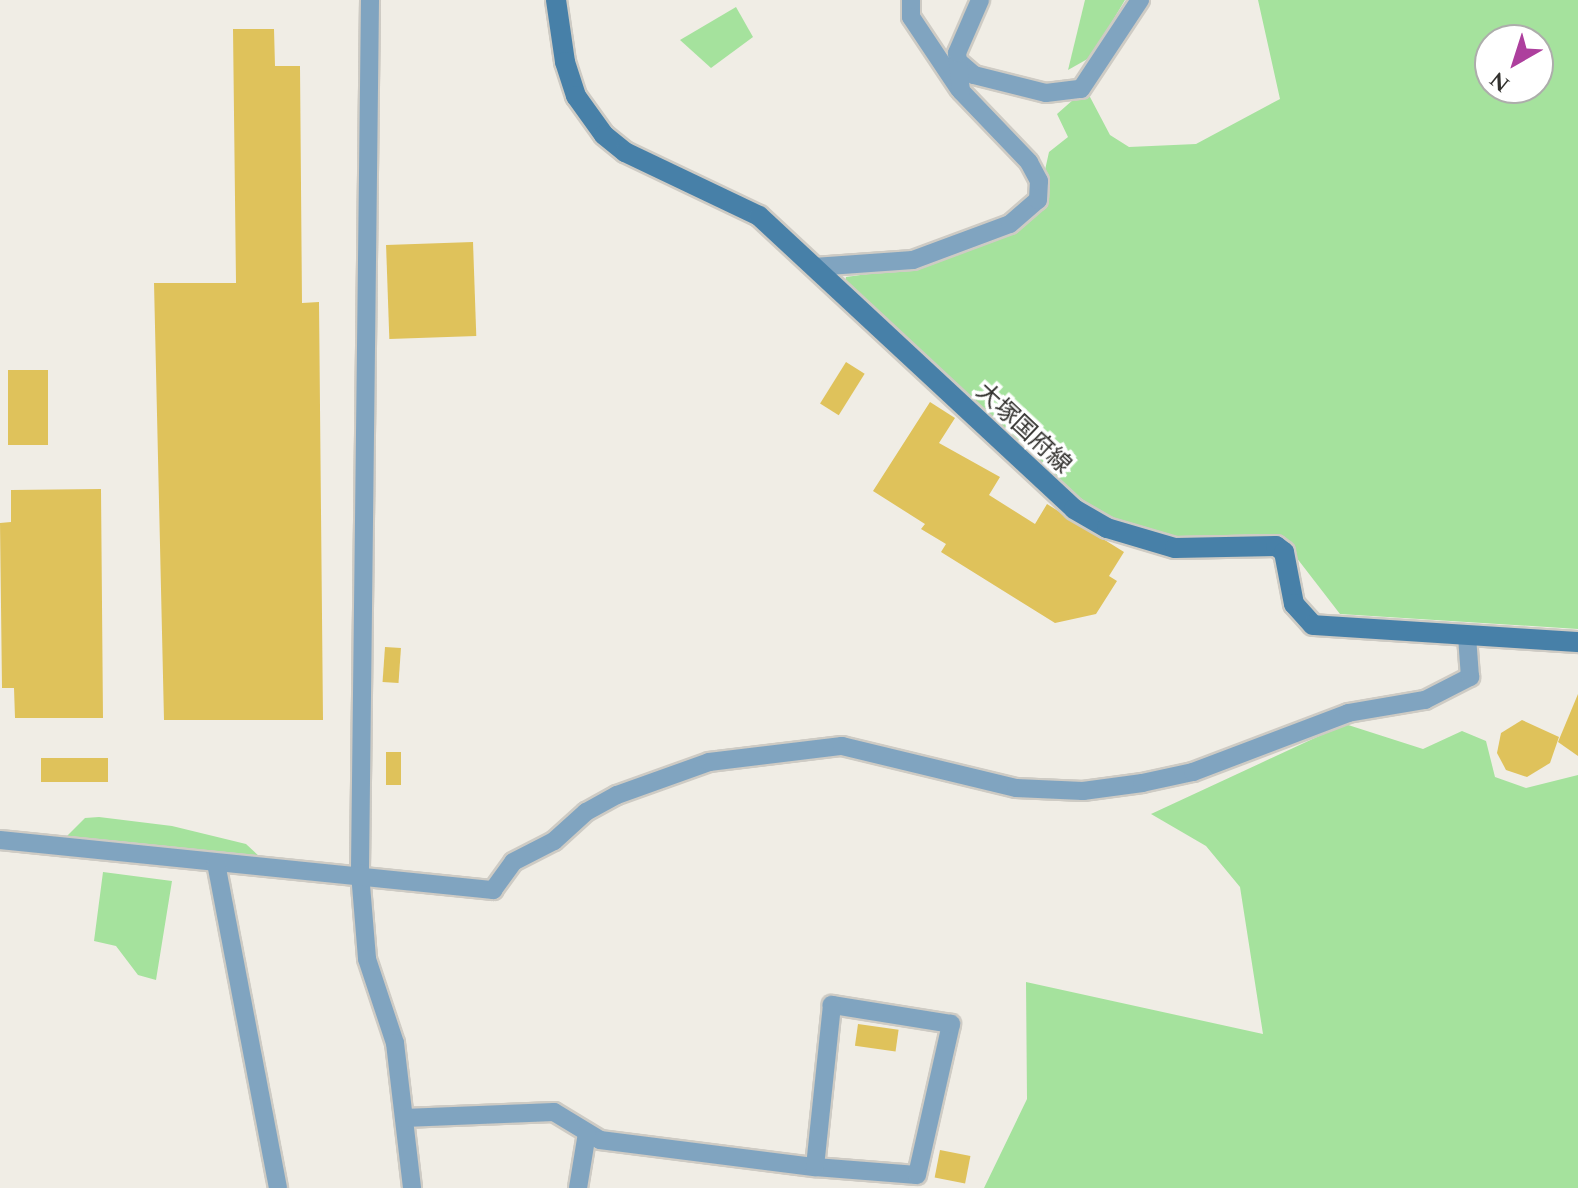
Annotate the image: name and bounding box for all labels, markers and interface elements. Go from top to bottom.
north arrow [1474,24,1554,104]
text: N [1482,63,1517,100]
street label: 大塚国府線 [969,378,1077,480]

